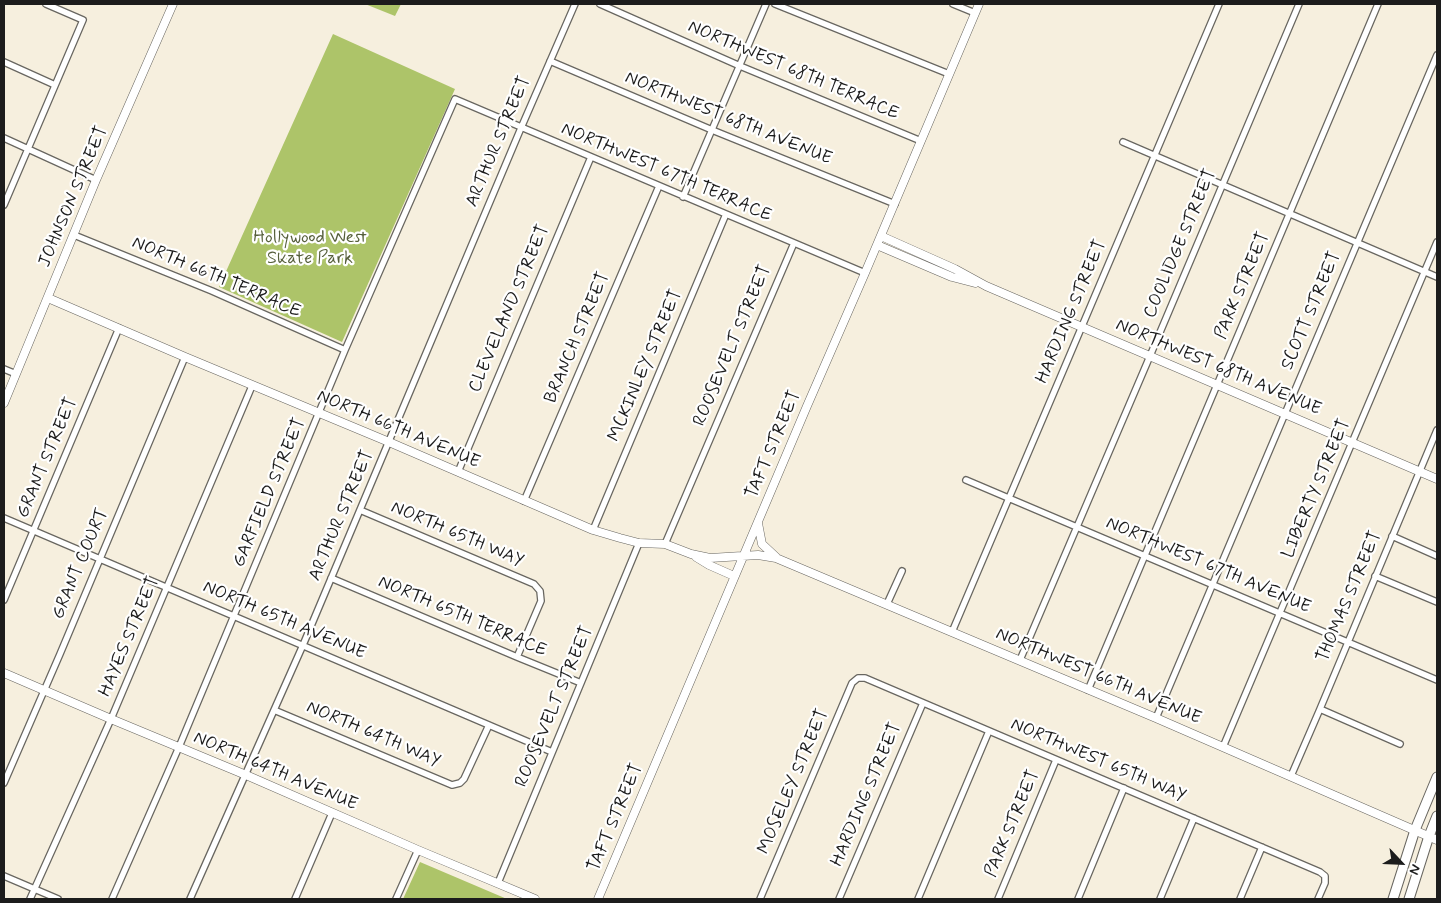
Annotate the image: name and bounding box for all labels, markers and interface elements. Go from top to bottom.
street label: NORTHWEST 68TH TERRACE [684,17,902,125]
street label: NORTHWEST 68TH AVENUE [621,68,835,170]
street label: ARTHUR STREET [462,73,536,211]
street label: NORTHWEST 67TH TERRACE [558,119,774,227]
street label: JOHNSON STREET [35,123,113,271]
street label: COOLIDGE STREET [1140,166,1222,322]
street label: CLEVELAND STREET [465,222,555,396]
park label: Hollywood West Skate Park [253,227,367,270]
street label: PARK STREET [1211,229,1275,343]
street label: NORTH 66TH TERRACE [128,233,304,323]
street label: HARDING STREET [1032,237,1112,387]
street label: SCOTT STREET [1277,249,1347,373]
street label: ROOSEVELT STREET [689,262,777,430]
street label: BRANCH STREET [541,269,615,407]
street label: MCKINLEY STREET [604,287,688,445]
street label: NORTHWEST 68TH AVENUE [1112,315,1324,421]
street label: NORTH 66TH AVENUE [313,386,483,474]
street label: TAFT STREET [742,388,806,502]
street label: GRANT STREET [13,395,83,521]
street label: GARFIELD STREET [229,415,311,571]
street label: LIBERTY STREET [1278,416,1356,562]
street label: ARTHUR STREET [305,447,379,585]
street label: NORTH 65TH WAY [387,497,527,573]
street label: GRANT COURT [48,505,114,623]
street label: NORTHWEST 67TH AVENUE [1102,513,1314,619]
street label: THOMAS STREET [1313,528,1387,666]
street label: NORTH 65TH TERRACE [375,572,549,662]
street label: HAYES STREET [95,574,165,700]
street label: NORTH 65TH AVENUE [199,577,369,665]
street label: ROOSEVELT STREET [511,623,599,791]
street label: NORTHWEST 66TH AVENUE [992,624,1204,730]
street label: NORTH 64TH WAY [303,697,443,773]
street label: MOSELEY STREET [754,706,834,858]
street label: NORTHWEST 65TH WAY [1007,714,1189,808]
street label: HARDING STREET [827,720,907,870]
street label: NORTH 64TH AVENUE [190,728,360,816]
street label: TAFT STREET [584,761,648,875]
street label: PARK STREET [981,767,1045,881]
north arrow [1376,838,1426,888]
text: N [1404,861,1425,877]

